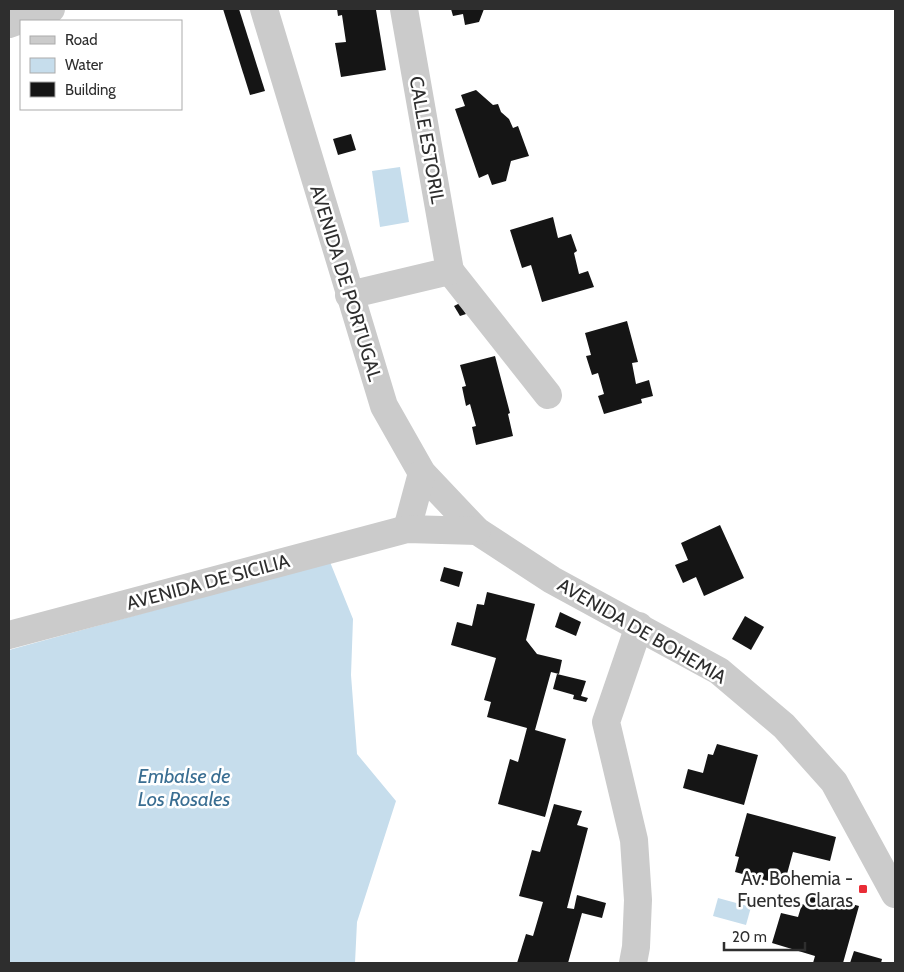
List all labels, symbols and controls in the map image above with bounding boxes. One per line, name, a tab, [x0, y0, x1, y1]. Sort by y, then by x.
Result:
legend	[20, 20, 182, 110]
text: Road	[65, 31, 98, 49]
text: Water	[65, 56, 103, 74]
street label: CALLE ESTORIL	[404, 74, 450, 206]
text: Building	[65, 81, 116, 99]
street label: AVENIDA DE PORTUGAL	[305, 182, 387, 384]
street label: AVENIDA DE SICILIA	[124, 549, 292, 615]
street label: AVENIDA DE BOHEMIA	[554, 573, 731, 689]
water label: Embalse de Los Rosales	[138, 764, 230, 811]
place label: Av. Bohemia - Fuentes Claras	[737, 867, 853, 912]
marker: Av. Bohemia - Fuentes Claras	[857, 883, 869, 895]
scale bar	[724, 920, 805, 952]
text: 20 m	[732, 928, 767, 946]

